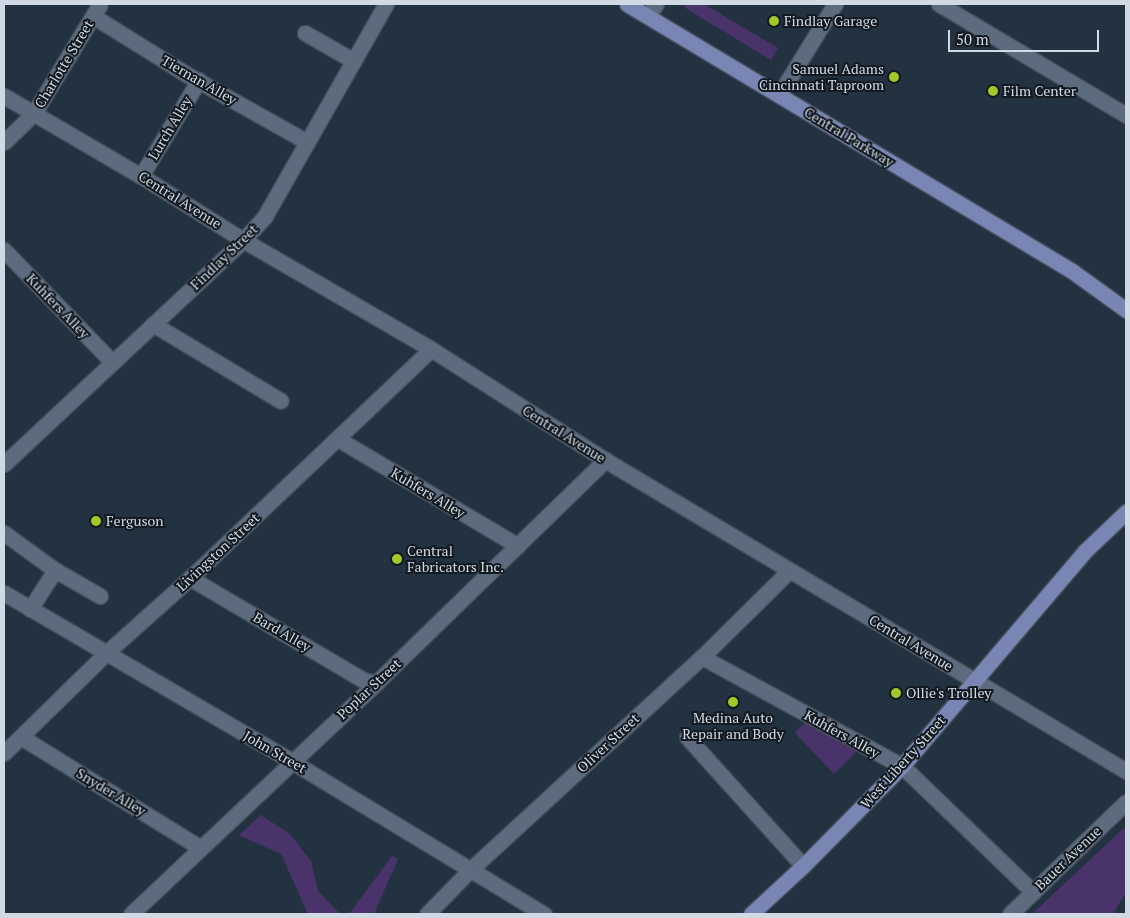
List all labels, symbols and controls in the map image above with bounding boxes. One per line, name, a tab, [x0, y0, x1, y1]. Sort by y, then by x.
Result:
place label: Findlay Garage	[784, 13, 877, 29]
marker: Findlay Garage	[768, 15, 780, 27]
street label: Charlotte Street	[31, 17, 97, 111]
scale bar	[950, 20, 1101, 52]
text: 50 m	[956, 29, 989, 49]
street label: Tiernan Alley	[158, 52, 240, 108]
place label: Samuel Adams Cincinnati Taproom	[759, 61, 884, 94]
marker: Samuel Adams Cincinnati Taproom	[888, 71, 900, 83]
place label: Film Center	[1003, 83, 1076, 99]
marker: Film Center	[987, 85, 999, 97]
street label: Lurch Alley	[144, 93, 196, 163]
street label: Central Parkway	[801, 104, 897, 170]
street label: Central Avenue	[135, 168, 225, 232]
street label: Findlay Street	[187, 221, 261, 293]
street label: Kuhfers Alley	[23, 270, 93, 342]
street label: Central Avenue	[519, 402, 609, 466]
street label: Kuhfers Alley	[388, 464, 468, 522]
street label: Livingston Street	[173, 509, 263, 595]
place label: Ferguson	[106, 513, 164, 529]
marker: Ferguson	[90, 515, 102, 527]
place label: Central Fabricators Inc.	[407, 543, 504, 576]
marker: Central Fabricators Inc.	[391, 553, 403, 565]
street label: Bard Alley	[250, 609, 314, 655]
street label: Central Avenue	[866, 611, 956, 675]
street label: Poplar Street	[334, 655, 404, 723]
place label: Ollie's Trolley	[906, 685, 991, 701]
marker: Ollie's Trolley	[890, 687, 902, 699]
marker: Medina Auto Repair and Body	[727, 696, 739, 708]
street label: Kuhfers Alley	[801, 706, 883, 762]
street label: Oliver Street	[573, 710, 643, 776]
place label: Medina Auto Repair and Body	[682, 710, 784, 742]
street label: West Liberty Street	[857, 712, 949, 812]
street label: John Street	[241, 727, 309, 777]
street label: Snyder Alley	[73, 765, 149, 819]
street label: Bauer Avenue	[1031, 822, 1105, 894]

